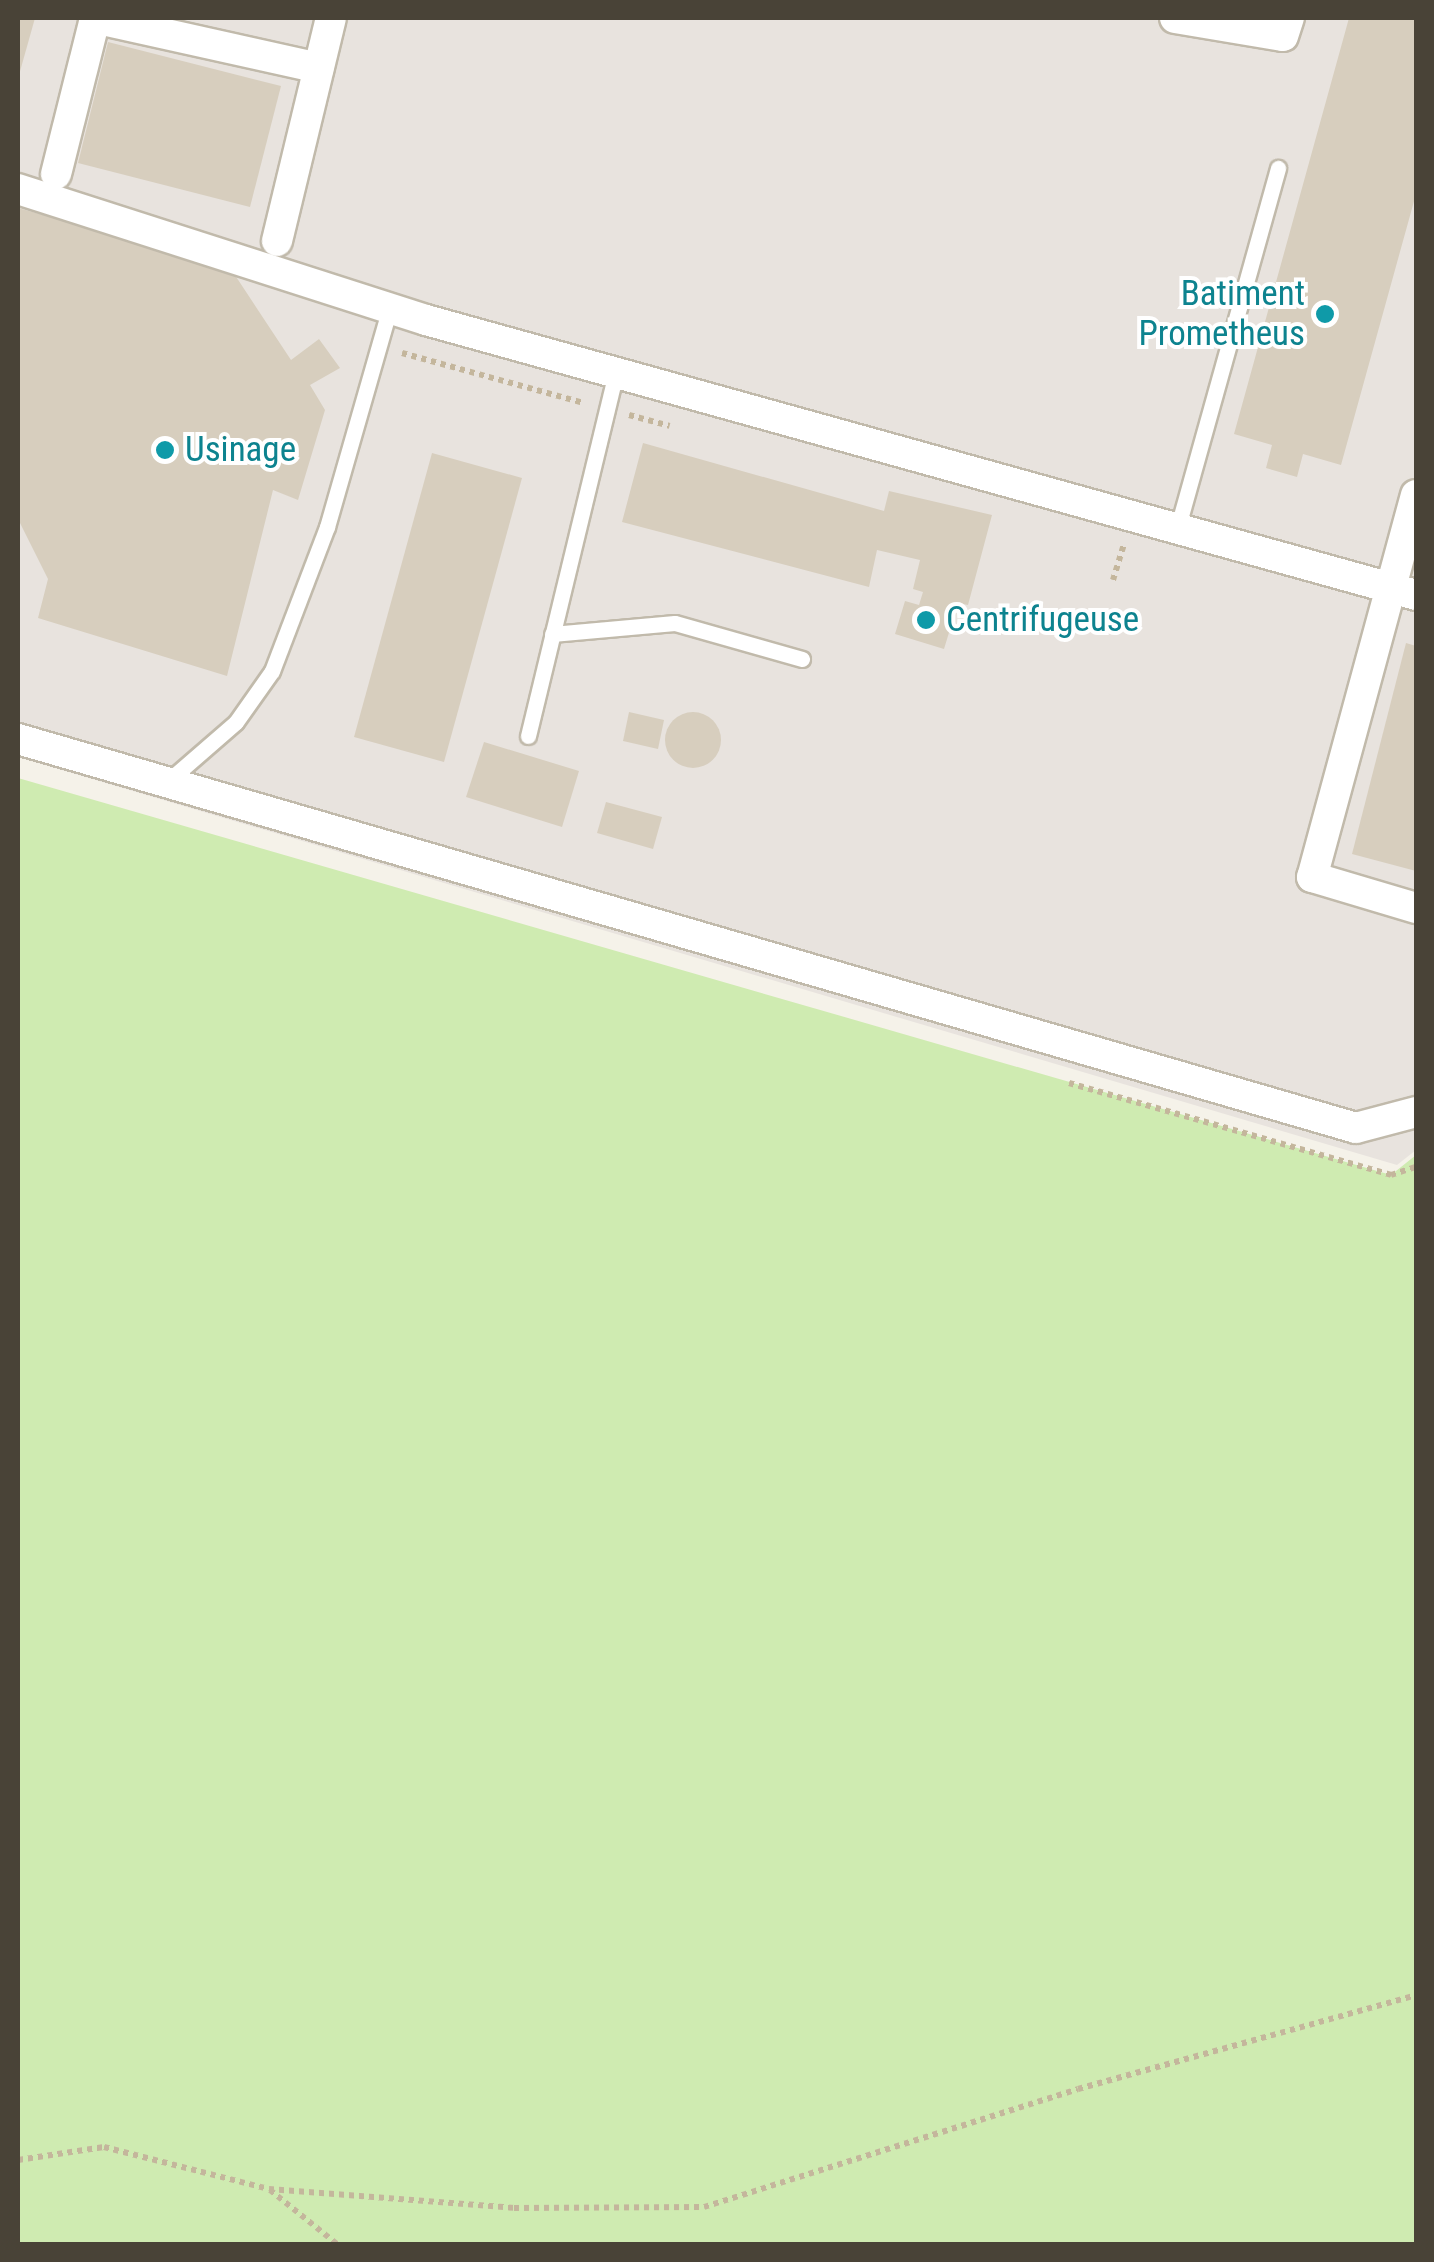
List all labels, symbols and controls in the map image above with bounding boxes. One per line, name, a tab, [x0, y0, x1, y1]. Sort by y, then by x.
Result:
place label: Batiment Prometheus	[1138, 273, 1305, 355]
marker: Batiment Prometheus	[1314, 303, 1336, 325]
place label: Usinage	[185, 429, 296, 471]
marker: Usinage	[154, 439, 176, 461]
place label: Centrifugeuse	[946, 599, 1139, 641]
marker: Centrifugeuse	[915, 609, 937, 631]

